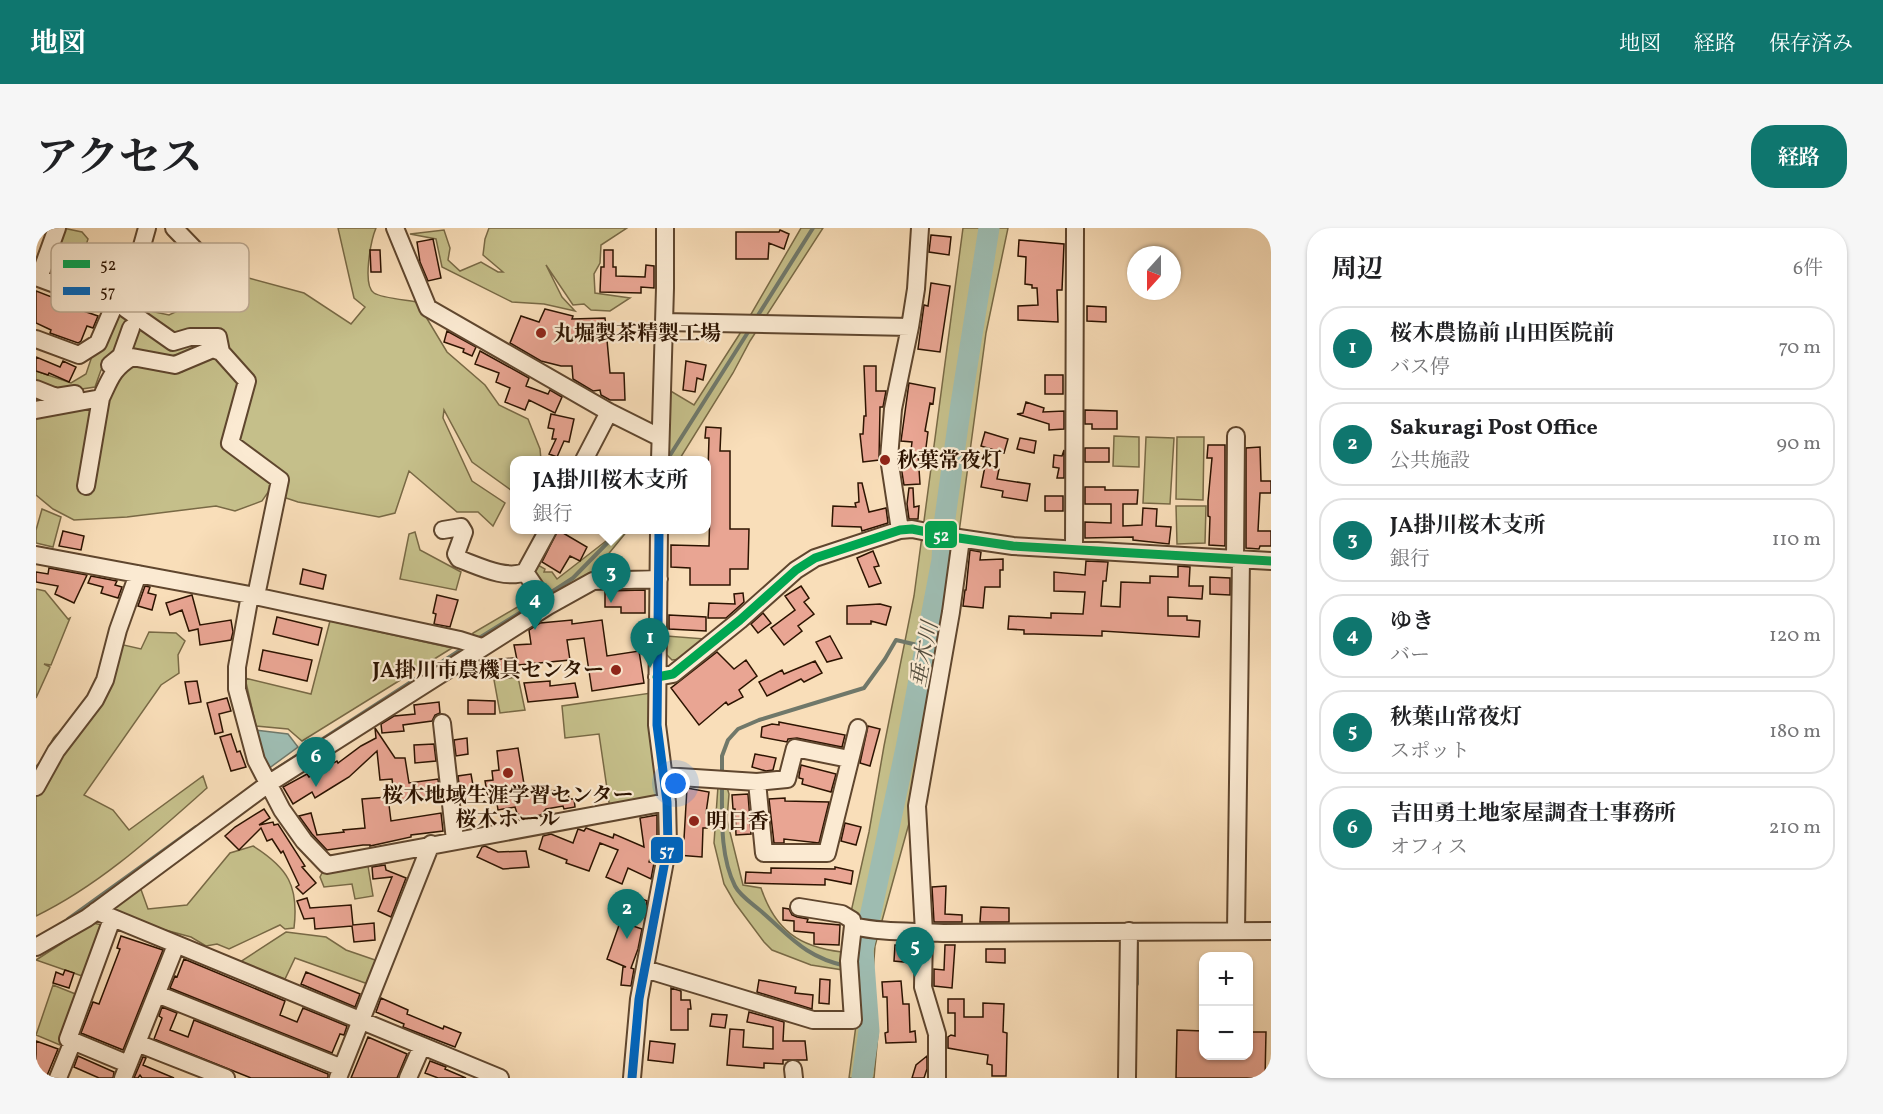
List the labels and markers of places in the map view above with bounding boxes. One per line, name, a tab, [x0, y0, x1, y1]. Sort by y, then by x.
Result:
place label: 丸堀製茶精製工場	[553, 320, 721, 349]
marker: 丸堀製茶精製工場	[534, 326, 548, 340]
place label: 秋葉常夜灯	[897, 447, 1002, 476]
marker: 秋葉常夜灯	[878, 453, 892, 467]
pin: 3	[592, 554, 630, 603]
pin: 4	[516, 580, 554, 630]
pin: 1	[630, 618, 670, 668]
place label: JA掛川市農機具センター	[372, 657, 604, 686]
marker: JA掛川市農機具センター	[609, 663, 623, 677]
pin: 6	[296, 738, 336, 787]
marker: 桜木地域生涯学習センター 桜木ホール	[501, 766, 515, 780]
place label: 桜木地域生涯学習センター 桜木ホール	[382, 782, 634, 835]
place label: 明日香	[706, 808, 769, 837]
marker: 明日香	[687, 814, 701, 828]
pin: 2	[608, 890, 646, 939]
pin: 5	[896, 928, 934, 977]

